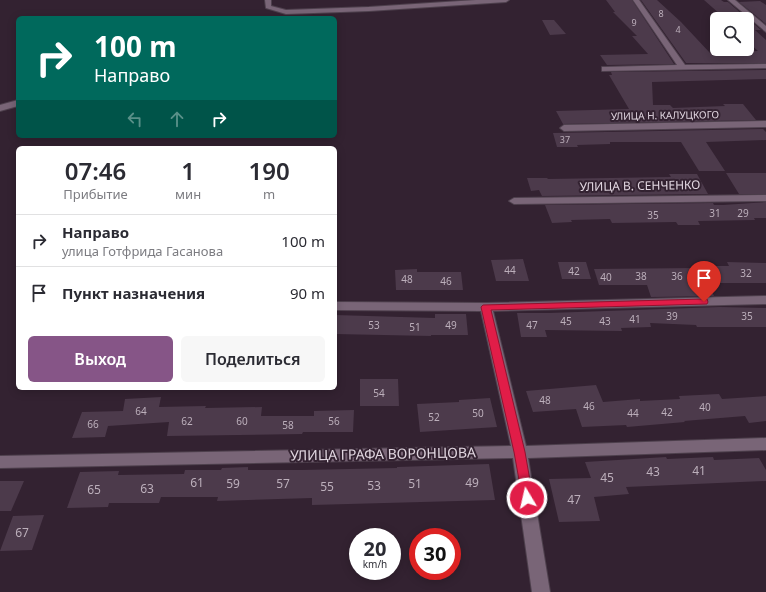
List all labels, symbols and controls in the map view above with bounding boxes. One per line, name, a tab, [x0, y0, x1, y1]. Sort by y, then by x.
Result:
house number: 8	[658, 7, 664, 20]
map controls	[710, 12, 754, 56]
button: search	[710, 12, 754, 56]
house number: 9	[631, 16, 637, 29]
house number: 4	[675, 23, 681, 36]
text: 100 m	[94, 27, 177, 65]
icon: right	[28, 32, 80, 84]
text: Направо	[94, 63, 170, 87]
street label: УЛИЦА Н. КАЛУЦКОГО	[611, 107, 720, 123]
icon: left	[124, 108, 146, 130]
icon: ahead	[166, 108, 188, 130]
icon: right	[208, 108, 230, 130]
house number: 37	[560, 133, 570, 146]
text: 07:46	[65, 154, 126, 187]
text: 1	[181, 154, 195, 187]
text: 190	[248, 154, 290, 187]
street label: УЛИЦА В. СЕНЧЕНКО	[579, 176, 701, 195]
text: Прибытие	[63, 185, 128, 203]
text: мин	[175, 185, 201, 203]
text: m	[263, 185, 275, 203]
house number: 31	[709, 206, 721, 220]
house number: 29	[737, 206, 749, 220]
house number: 35	[647, 208, 659, 222]
text: Направо	[62, 222, 129, 242]
icon: right	[28, 230, 50, 252]
text: 100 m	[281, 231, 325, 251]
text: улица Готфрида Гасанова	[62, 242, 223, 260]
pin	[687, 261, 721, 302]
house number: 44	[504, 263, 516, 277]
house number: 42	[568, 264, 580, 278]
house number: 32	[740, 266, 752, 280]
icon: arrive	[693, 267, 715, 289]
house number: 38	[635, 269, 647, 283]
house number: 36	[671, 269, 683, 283]
house number: 40	[600, 270, 612, 284]
house number: 48	[401, 272, 413, 286]
house number: 46	[440, 274, 452, 288]
icon: arrive	[28, 282, 50, 304]
text: Пункт назначения	[62, 283, 205, 303]
text: 90 m	[290, 283, 325, 303]
house number: 39	[666, 309, 678, 323]
house number: 35	[741, 309, 753, 323]
house number: 41	[629, 312, 641, 326]
house number: 45	[560, 314, 572, 328]
house number: 43	[599, 314, 611, 328]
house number: 53	[368, 318, 380, 332]
house number: 49	[445, 318, 457, 332]
house number: 47	[526, 318, 538, 332]
house number: 51	[409, 320, 421, 334]
button: Выход	[28, 336, 173, 382]
button: Поделиться	[181, 336, 325, 382]
house number: 54	[373, 386, 385, 400]
house number: 48	[539, 393, 551, 407]
house number: 46	[583, 399, 595, 413]
house number: 40	[699, 400, 711, 414]
house number: 64	[135, 404, 147, 418]
house number: 42	[661, 405, 673, 419]
house number: 50	[472, 406, 484, 420]
house number: 44	[627, 406, 639, 420]
house number: 52	[428, 410, 440, 424]
house number: 62	[181, 414, 193, 428]
house number: 60	[236, 414, 248, 428]
house number: 56	[328, 414, 340, 428]
house number: 66	[87, 417, 99, 431]
house number: 58	[282, 418, 294, 432]
street label: УЛИЦА ГРАФА ВОРОНЦОВА	[290, 442, 476, 465]
house number: 41	[692, 462, 706, 479]
house number: 43	[646, 463, 660, 480]
house number: 45	[600, 469, 614, 486]
house number: 61	[190, 474, 204, 491]
house number: 49	[465, 474, 479, 491]
house number: 59	[226, 475, 240, 492]
house number: 57	[276, 475, 290, 492]
house number: 51	[408, 475, 422, 492]
house number: 53	[367, 477, 381, 494]
position arrow	[506, 477, 548, 519]
house number: 55	[320, 478, 334, 495]
house number: 63	[140, 480, 154, 497]
house number: 65	[87, 481, 101, 498]
house number: 47	[567, 491, 581, 508]
house number: 67	[15, 524, 29, 541]
speed limit sign: 30	[409, 528, 461, 580]
text: 20	[364, 535, 386, 562]
text: km/h	[363, 557, 387, 571]

